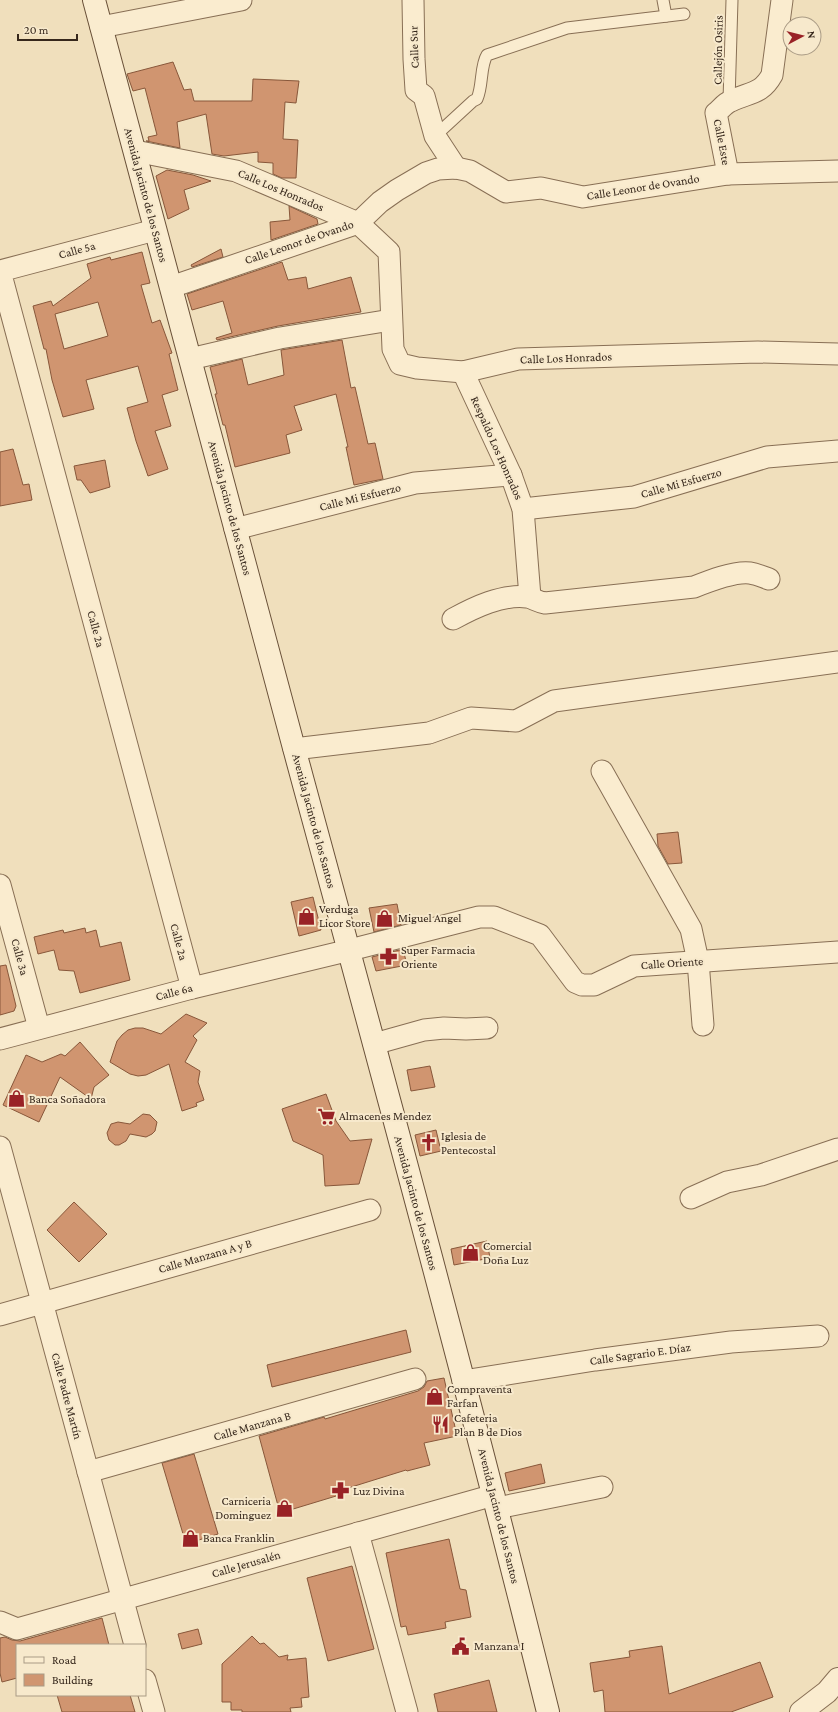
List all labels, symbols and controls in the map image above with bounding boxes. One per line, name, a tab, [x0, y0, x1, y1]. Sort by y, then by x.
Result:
street label: Callejón Osiris	[710, 15, 726, 85]
scale bar	[18, 16, 77, 42]
north arrow	[782, 16, 822, 56]
text: 20 m	[24, 23, 49, 37]
street label: Calle Sur	[406, 25, 422, 69]
text: N	[806, 30, 818, 40]
street label: Calle Este	[711, 118, 733, 166]
street label: Avenida Jacinto de los Santos	[121, 126, 171, 264]
street label: Calle Los Honrados	[236, 166, 326, 215]
street label: Calle Leonor de Ovando	[586, 171, 700, 203]
street label: Calle Leonor de Ovando	[243, 217, 355, 267]
street label: Calle 5a	[57, 238, 97, 262]
street label: Calle Los Honrados	[520, 349, 613, 367]
street label: Respaldo Los Honrados	[468, 394, 526, 502]
street label: Avenida Jacinto de los Santos	[205, 439, 255, 577]
street label: Calle Mi Esfuerzo	[639, 465, 723, 501]
street label: Calle Mi Esfuerzo	[318, 480, 402, 514]
street label: Calle 2a	[84, 609, 108, 649]
street label: Avenida Jacinto de los Santos	[289, 752, 339, 890]
place label: Verduga Licor Store	[319, 902, 370, 930]
shop icon: Verduga Licor Store	[296, 906, 316, 926]
shop icon: Miguel Angel	[375, 908, 395, 928]
place label: Miguel Angel	[398, 911, 461, 925]
street label: Calle 2a	[167, 922, 191, 962]
street label: Calle 3a	[8, 937, 32, 977]
place label: Super Farmacia Oriente	[401, 943, 476, 971]
pharmacy icon: Super Farmacia Oriente	[378, 947, 398, 967]
street label: Calle Oriente	[640, 954, 704, 972]
street label: Calle 6a	[154, 980, 195, 1004]
shop icon: Banca Soñadora	[6, 1089, 26, 1109]
place label: Banca Soñadora	[29, 1092, 106, 1106]
supermarket icon: Almacenes Mendez	[316, 1106, 336, 1126]
place label: Almacenes Mendez	[339, 1109, 431, 1123]
place label: Iglesia de Pentecostal	[441, 1129, 496, 1157]
church icon: Iglesia de Pentecostal	[418, 1133, 438, 1153]
street label: Avenida Jacinto de los Santos	[391, 1134, 441, 1272]
street label: Calle Manzana A y B	[157, 1236, 254, 1276]
place label: Comercial Doña Luz	[483, 1239, 532, 1267]
shop icon: Comercial Doña Luz	[460, 1243, 480, 1263]
street label: Calle Sagrario E. Díaz	[589, 1340, 691, 1368]
street label: Calle Padre Martín	[49, 1351, 85, 1441]
place label: Compraventa Farfan	[447, 1382, 512, 1410]
shop icon: Compraventa Farfan	[424, 1386, 444, 1406]
street label: Calle Manzana B	[212, 1408, 293, 1444]
place label: Cafeteria Plan B de Dios	[454, 1411, 522, 1439]
restaurant icon: Cafeteria Plan B de Dios	[431, 1415, 451, 1435]
street label: Avenida Jacinto de los Santos	[475, 1447, 523, 1585]
pharmacy icon: Luz Divina	[330, 1481, 350, 1501]
place label: Luz Divina	[353, 1484, 405, 1498]
place label: Carniceria Dominguez	[215, 1494, 271, 1522]
shop icon: Carniceria Dominguez	[274, 1498, 294, 1518]
shop icon: Banca Franklin	[180, 1528, 200, 1548]
place label: Banca Franklin	[203, 1531, 275, 1545]
street label: Calle Jerusalén	[210, 1547, 283, 1581]
public building icon: Manzana I	[451, 1636, 471, 1656]
place label: Manzana I	[474, 1639, 525, 1653]
legend	[16, 1644, 146, 1696]
text: Road	[52, 1653, 77, 1667]
text: Building	[52, 1673, 93, 1687]

